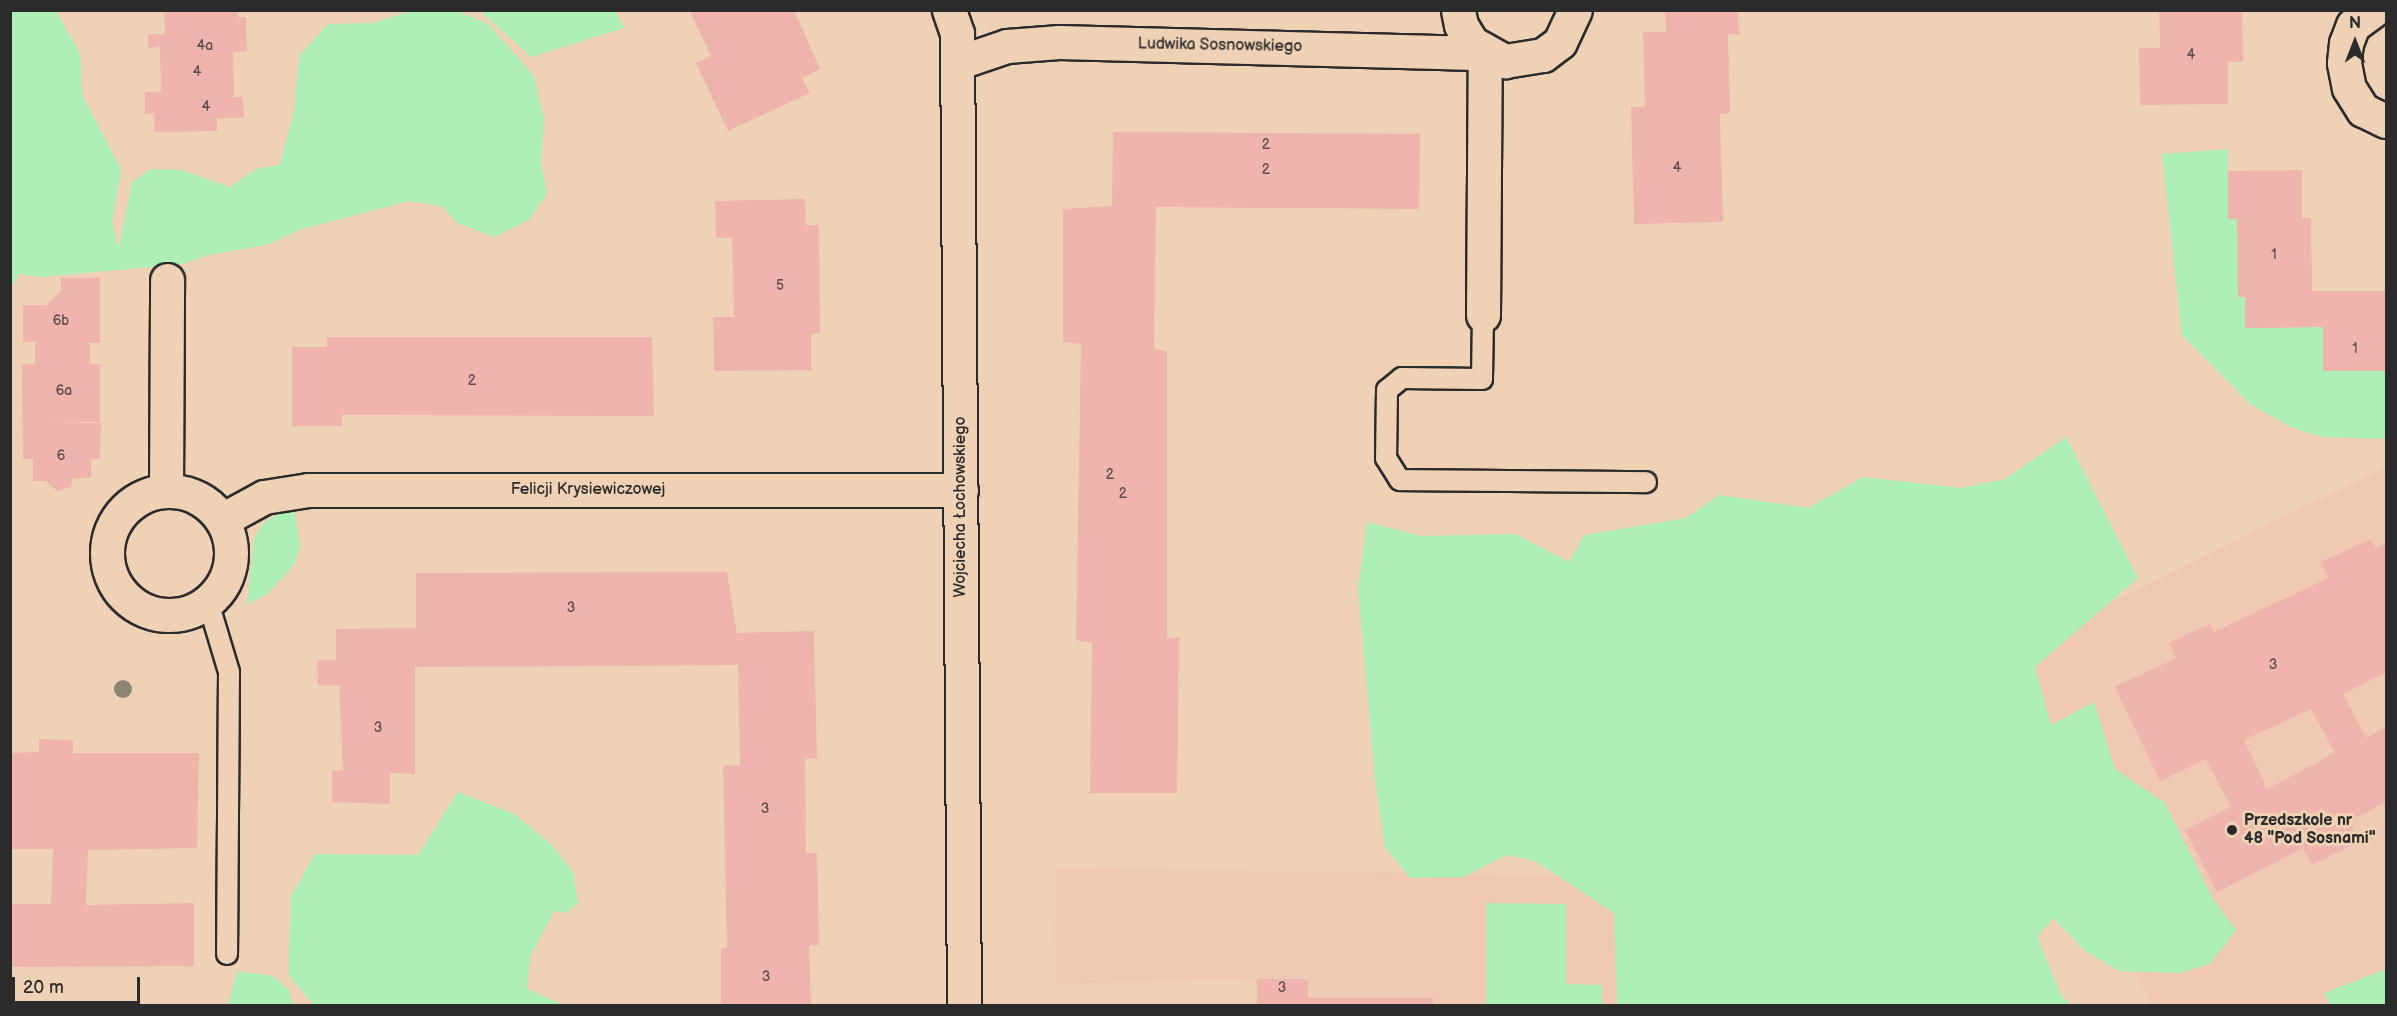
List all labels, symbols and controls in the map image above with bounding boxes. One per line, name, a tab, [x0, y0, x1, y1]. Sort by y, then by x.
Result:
north arrow	[2325, 12, 2385, 72]
text: N	[2349, 14, 2361, 33]
street label: Ludwika Sosnowskiego	[1137, 35, 1303, 57]
house number: 4a	[197, 38, 213, 54]
house number: 4	[2187, 47, 2195, 63]
house number: 4	[193, 64, 201, 80]
house number: 4	[202, 99, 210, 115]
house number: 2	[1262, 137, 1270, 153]
house number: 4	[1673, 160, 1681, 176]
house number: 2	[1262, 162, 1270, 178]
house number: 1	[2271, 247, 2277, 263]
house number: 5	[776, 278, 784, 294]
house number: 6b	[53, 313, 69, 329]
house number: 1	[2352, 341, 2358, 357]
house number: 2	[468, 373, 476, 389]
house number: 6a	[56, 383, 72, 399]
street label: Wojciecha Łochowskiego	[951, 416, 971, 598]
house number: 6	[57, 448, 65, 464]
house number: 2	[1106, 467, 1114, 483]
street label: Felicji Krysiewiczowej	[511, 480, 665, 500]
house number: 2	[1119, 486, 1127, 502]
house number: 3	[567, 600, 575, 616]
house number: 3	[2269, 657, 2277, 673]
house number: 3	[374, 720, 382, 736]
house number: 3	[761, 801, 769, 817]
place label: Przedszkole nr 48 "Pod Sosnami"	[2244, 811, 2376, 849]
marker: Przedszkole nr 48 "Pod Sosnami"	[2225, 823, 2239, 837]
scale bar	[15, 965, 142, 1003]
house number: 3	[762, 969, 770, 985]
text: 20 m	[23, 977, 64, 998]
house number: 3	[1278, 980, 1286, 996]

